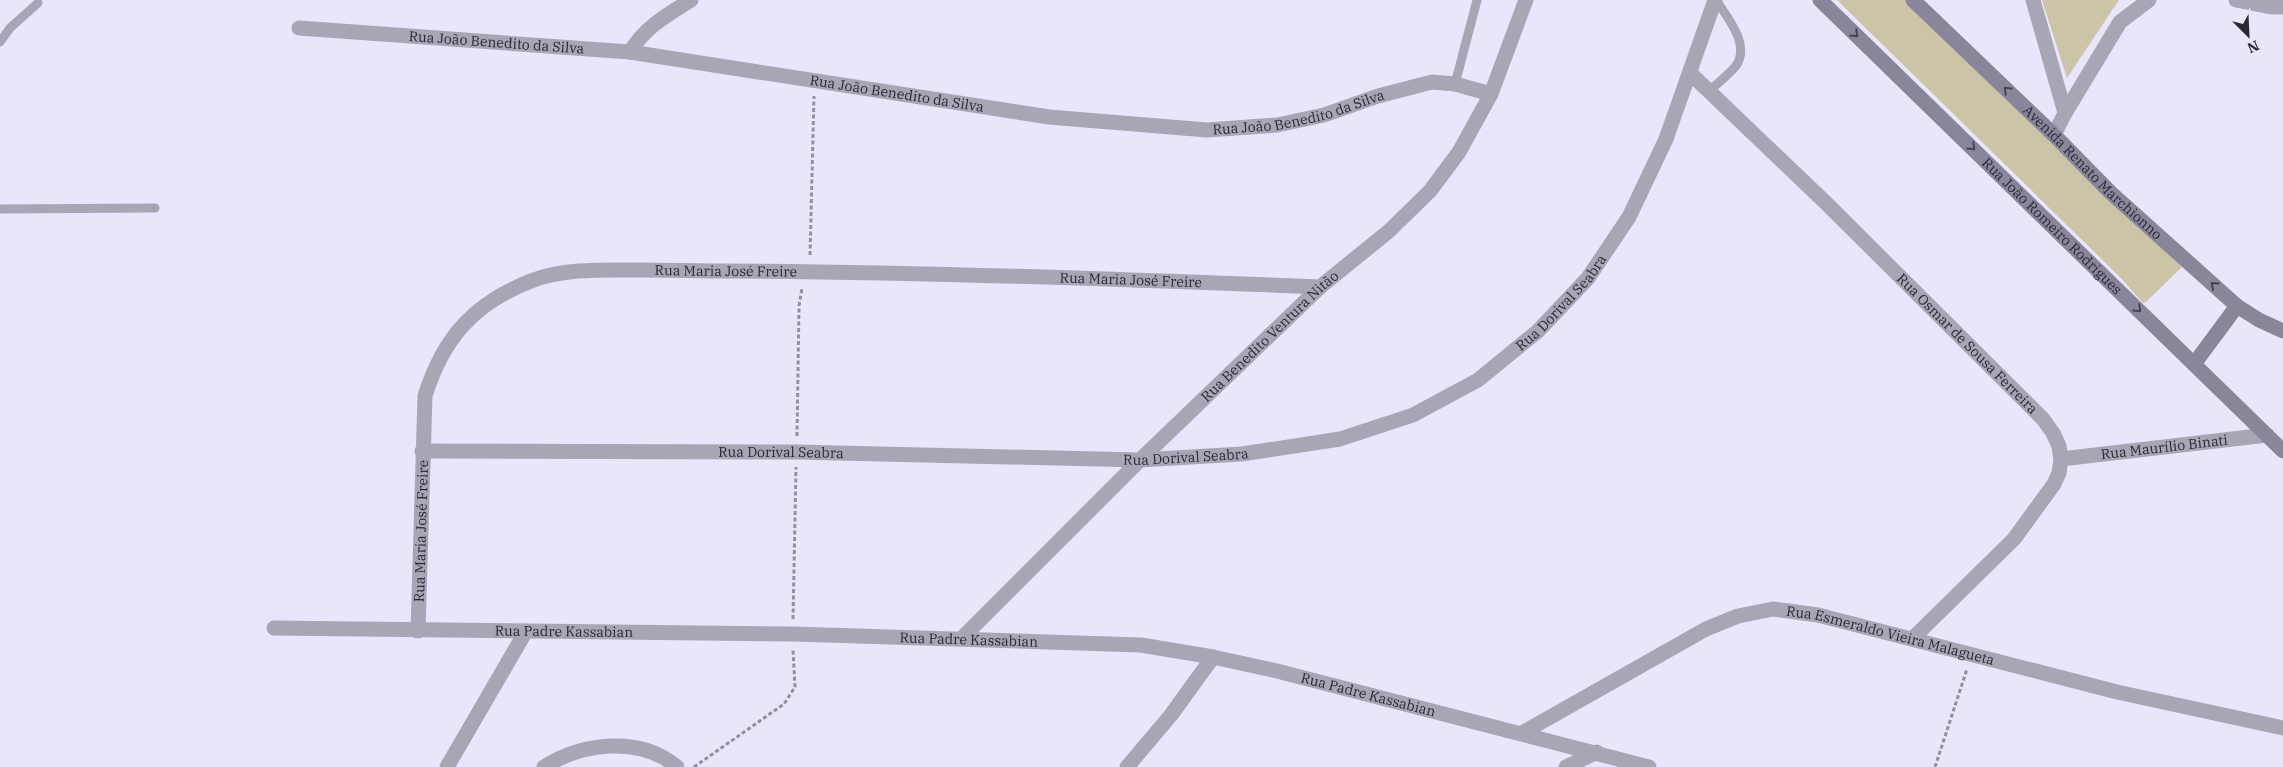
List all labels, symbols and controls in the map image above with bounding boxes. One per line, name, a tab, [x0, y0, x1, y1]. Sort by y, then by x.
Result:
north arrow	[2223, 10, 2273, 60]
street label: Rua João Benedito da Silva	[408, 27, 585, 58]
one-way arrow	[1849, 28, 1858, 37]
text: N	[2245, 36, 2262, 57]
street label: Rua João Benedito da Silva	[809, 71, 986, 116]
street label: Rua João Benedito da Silva	[1212, 86, 1386, 139]
one-way arrow	[2003, 87, 2012, 96]
street label: Avenida Renato Marchionno	[2019, 101, 2166, 244]
one-way arrow	[1966, 141, 1975, 150]
street label: Rua João Romeiro Rodrigues	[1978, 154, 2126, 299]
street label: Rua Dorival Seabra	[1512, 251, 1610, 355]
street label: Rua Maria José Freire	[655, 261, 797, 281]
street label: Rua Benedito Ventura Nitão	[1197, 267, 1342, 406]
street label: Rua Maria José Freire	[1059, 268, 1202, 291]
street label: Rua Osmar de Sousa Ferreira	[1893, 269, 2042, 418]
one-way arrow	[2210, 282, 2219, 291]
one-way arrow	[2133, 304, 2142, 313]
street label: Rua Maurílio Binati	[2100, 431, 2229, 463]
street label: Rua Dorival Seabra	[718, 443, 844, 462]
street label: Rua Dorival Seabra	[1123, 444, 1250, 469]
street label: Rua Maria José Freire	[410, 460, 432, 602]
street label: Rua Esmeraldo Vieira Malagueta	[1785, 602, 1997, 669]
street label: Rua Padre Kassabian	[495, 622, 633, 641]
street label: Rua Padre Kassabian	[899, 628, 1038, 651]
street label: Rua Padre Kassabian	[1299, 669, 1438, 721]

